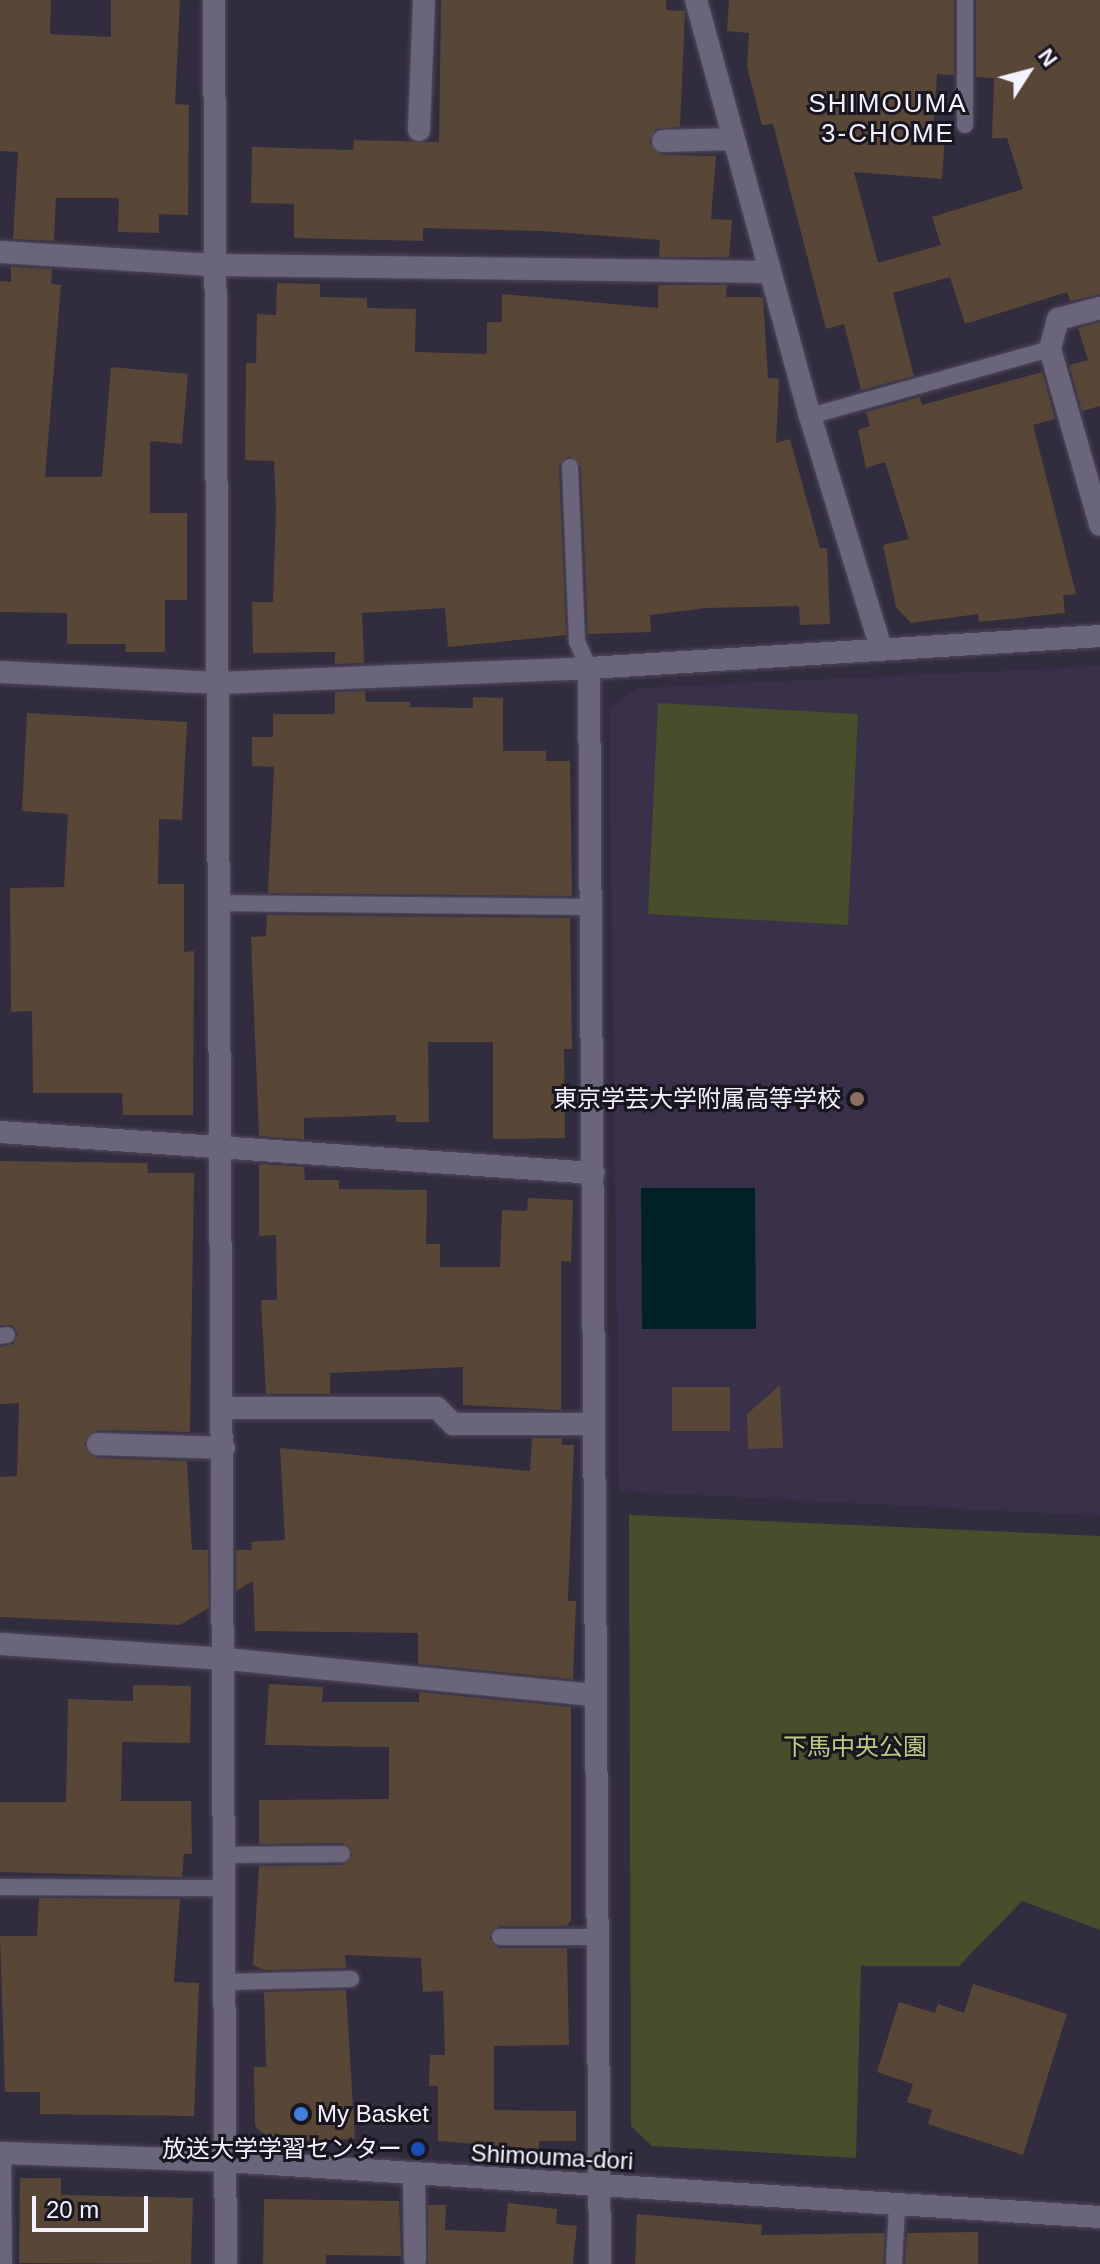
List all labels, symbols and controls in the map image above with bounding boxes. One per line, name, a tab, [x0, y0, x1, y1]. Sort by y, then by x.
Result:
north arrow	[988, 32, 1068, 112]
text: N	[1033, 44, 1063, 71]
district label: SHIMOUMA 3-CHOME	[808, 88, 968, 150]
place label: 東京学芸大学附属高等学校	[553, 1085, 841, 1113]
marker: 東京学芸大学附属高等学校	[848, 1090, 866, 1108]
park label: 下馬中央公園	[783, 1733, 927, 1761]
place label: My Basket	[317, 2100, 429, 2128]
marker: My Basket	[292, 2105, 310, 2123]
place label: 放送大学学習センター	[162, 2135, 402, 2163]
street label: Shimouma-dori	[470, 2138, 634, 2176]
marker: 放送大学学習センター	[409, 2140, 427, 2158]
scale bar	[36, 2180, 152, 2230]
text: 20 m	[46, 2196, 99, 2223]

